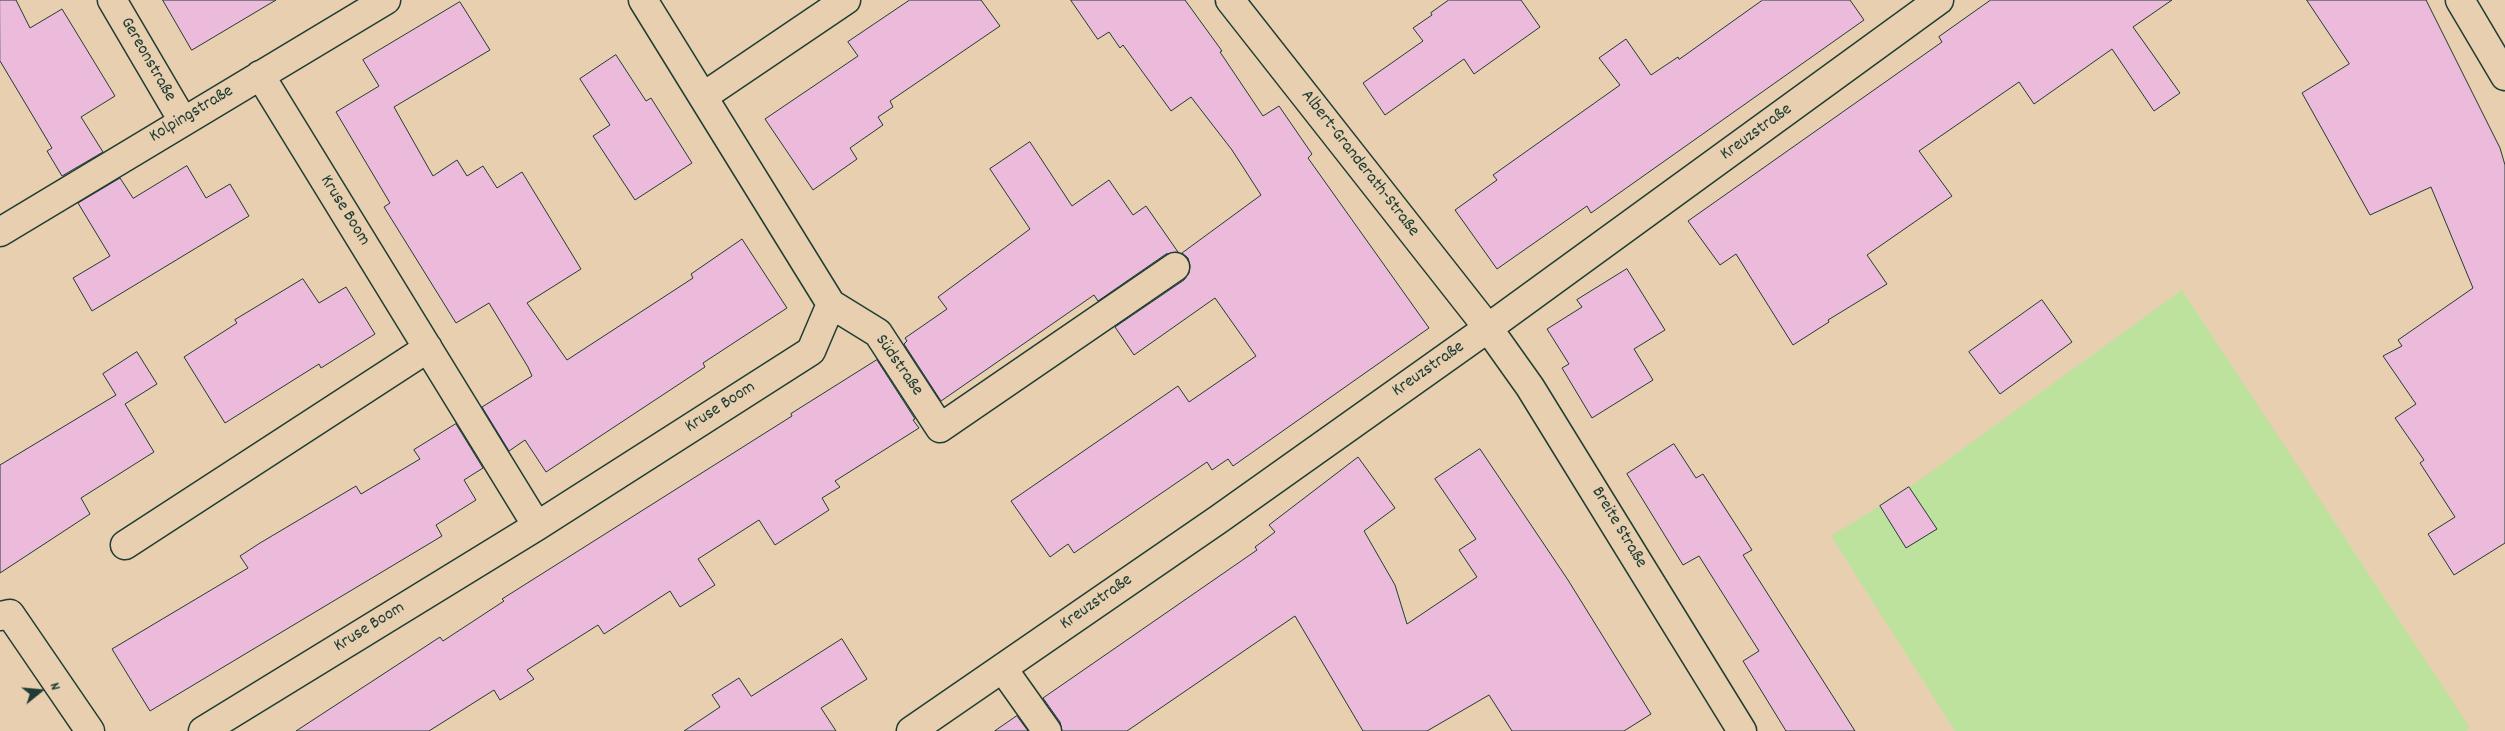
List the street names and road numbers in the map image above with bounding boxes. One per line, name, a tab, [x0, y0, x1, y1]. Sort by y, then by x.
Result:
street label: Gereonstraße	[114, 14, 180, 106]
street label: Kolpingstraße	[146, 81, 238, 149]
street label: Albert-Granderath-Straße	[1295, 86, 1423, 242]
street label: Kreuzstraße	[1717, 100, 1797, 166]
street label: Kruse Boom	[314, 172, 374, 250]
street label: Südstraße	[869, 331, 927, 401]
street label: Kreuzstraße	[1389, 337, 1469, 403]
street label: Kruse Boom	[682, 377, 760, 439]
street label: Breite Straße	[1585, 483, 1651, 573]
street label: Kreuzstraße	[1057, 570, 1137, 636]
street label: Kruse Boom	[331, 598, 409, 658]

